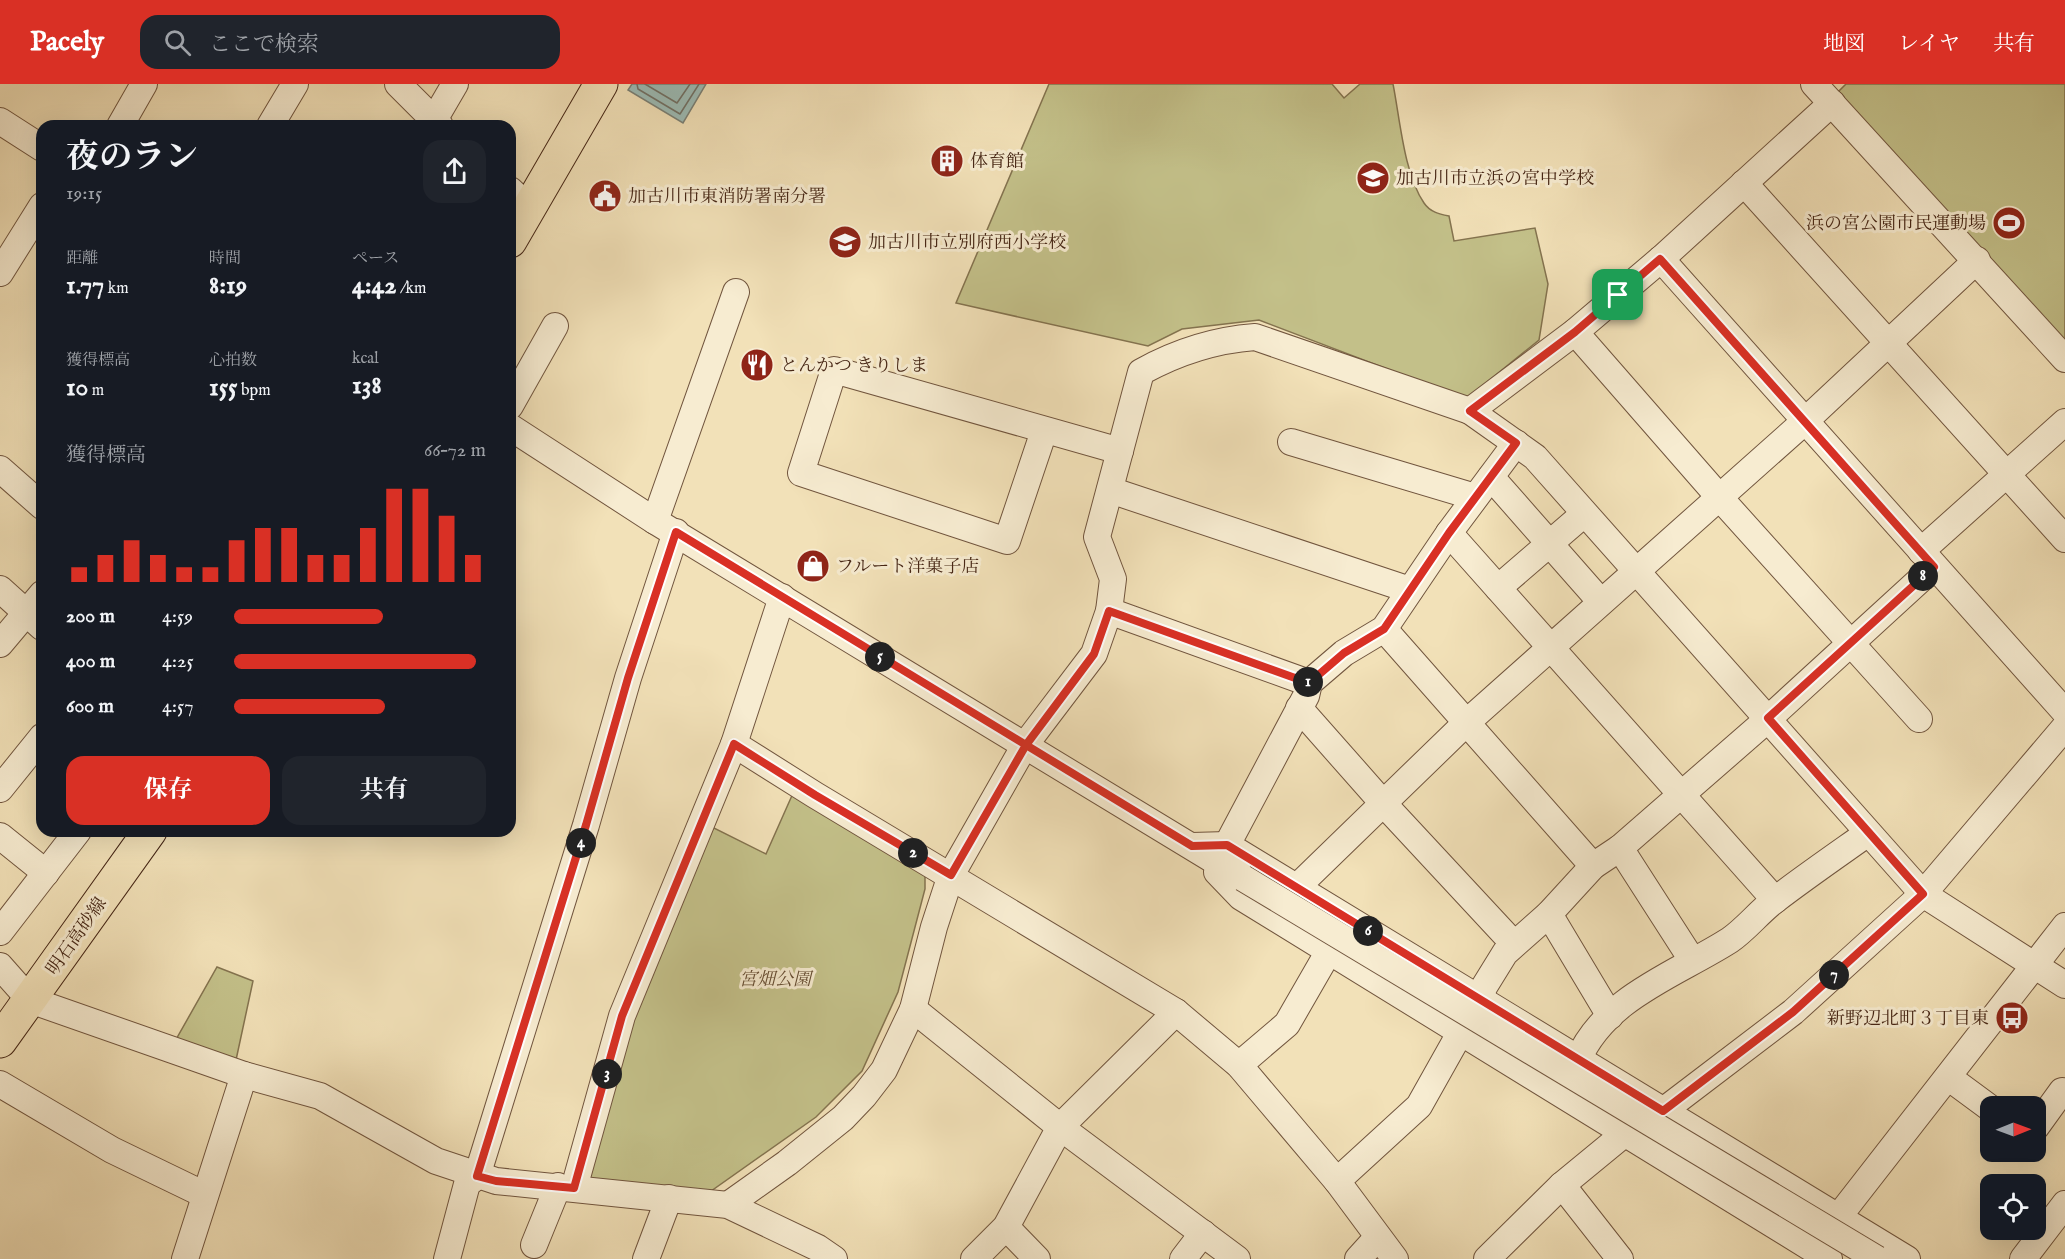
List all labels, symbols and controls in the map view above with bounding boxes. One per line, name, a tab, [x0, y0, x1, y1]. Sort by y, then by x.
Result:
search box	[140, 15, 560, 69]
text: Pacely	[30, 25, 104, 60]
icon: search	[161, 26, 194, 59]
text: ここで検索	[209, 31, 319, 59]
text: 地図	[1823, 31, 1865, 58]
text: レイヤ	[1898, 31, 1960, 58]
text: 共有	[1993, 31, 2035, 58]
text: 夜のラン	[66, 137, 198, 179]
button: share	[423, 140, 486, 203]
building icon: 体育館	[929, 143, 965, 179]
place label: 体育館	[970, 151, 1024, 174]
school or university icon: 加古川市立浜の宮中学校	[1355, 160, 1391, 196]
place label: 加古川市立浜の宮中学校	[1396, 168, 1594, 191]
public building icon: 加古川市東消防署南分署	[587, 178, 623, 214]
text: 19:15	[66, 181, 102, 206]
place label: 加古川市東消防署南分署	[628, 186, 826, 209]
sports icon: 浜の宮公園市民運動場	[1991, 205, 2027, 241]
place label: 浜の宮公園市民運動場	[1806, 213, 1986, 236]
school or university icon: 加古川市立別府西小学校	[827, 224, 863, 260]
place label: 加古川市立別府西小学校	[868, 232, 1066, 255]
text: 距離	[66, 249, 98, 269]
text: 時間	[209, 249, 241, 269]
text: ペース	[352, 249, 399, 269]
text: 1.77	[66, 269, 104, 302]
text: 8:19	[209, 269, 247, 302]
text: 4:42	[352, 269, 397, 302]
pin	[1592, 269, 1643, 320]
icon: arrive	[1601, 278, 1634, 311]
text: km	[104, 279, 129, 299]
text: /km	[397, 279, 426, 299]
restaurant icon: とんかつ きりしま	[739, 347, 775, 383]
text: kcal	[352, 349, 379, 369]
text: 獲得標高	[66, 351, 130, 371]
text: 心拍数	[209, 351, 257, 371]
place label: とんかつ きりしま	[780, 355, 928, 378]
text: 138	[352, 369, 382, 402]
text: 10	[66, 371, 88, 404]
text: 155	[209, 371, 238, 404]
text: m	[88, 381, 104, 401]
text: bpm	[238, 381, 271, 401]
text: 66–72 m	[424, 438, 486, 463]
text: 獲得標高	[66, 443, 146, 468]
shop icon: フルート洋菓子店	[795, 548, 831, 584]
place label: フルート洋菓子店	[836, 556, 979, 579]
pin: 8	[1908, 561, 1938, 591]
text: 8	[1920, 566, 1926, 586]
text: 200 m	[66, 604, 115, 629]
text: 4:59	[162, 604, 193, 629]
pin: 5	[865, 642, 895, 672]
text: 5	[877, 647, 883, 667]
text: 400 m	[66, 649, 115, 674]
text: 4:25	[162, 649, 194, 674]
pin: 1	[1293, 667, 1323, 697]
text: 1	[1305, 672, 1311, 692]
text: 600 m	[66, 694, 114, 719]
text: 4:57	[162, 694, 194, 719]
button: 保存	[66, 756, 270, 825]
button: 共有	[282, 756, 486, 825]
pin: 4	[566, 828, 596, 858]
text: 4	[577, 833, 585, 853]
pin: 2	[898, 838, 928, 868]
text: 2	[909, 843, 917, 863]
street label: 明石高砂線	[42, 893, 112, 980]
pin: 6	[1353, 916, 1383, 946]
text: 6	[1365, 921, 1371, 941]
pin: 7	[1819, 960, 1849, 990]
text: 7	[1830, 965, 1838, 985]
park label: 宮畑公園	[739, 969, 814, 992]
bus stop icon: 新野辺北町３丁目東	[1994, 1000, 2030, 1036]
place label: 新野辺北町３丁目東	[1827, 1008, 1989, 1031]
pin: 3	[592, 1059, 622, 1089]
text: 3	[604, 1064, 610, 1084]
north arrow	[1980, 1096, 2046, 1162]
map controls	[1980, 1096, 2046, 1240]
button: locate	[1980, 1174, 2046, 1240]

